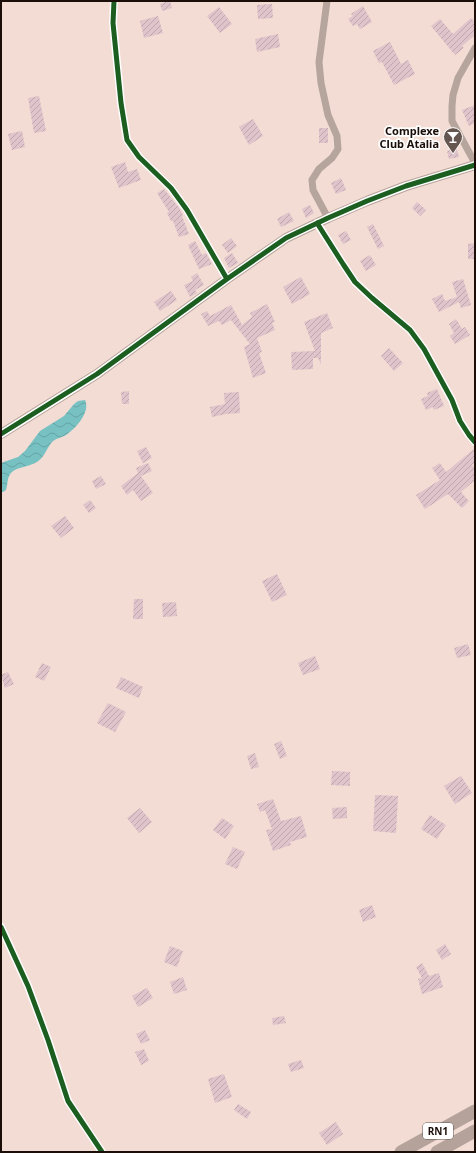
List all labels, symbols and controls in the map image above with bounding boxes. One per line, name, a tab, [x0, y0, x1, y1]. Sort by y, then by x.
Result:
place label: Complexe Club Atalia	[380, 123, 439, 151]
bar icon: Complexe Club Atalia	[442, 126, 464, 154]
road number: RN1	[423, 1123, 453, 1139]

